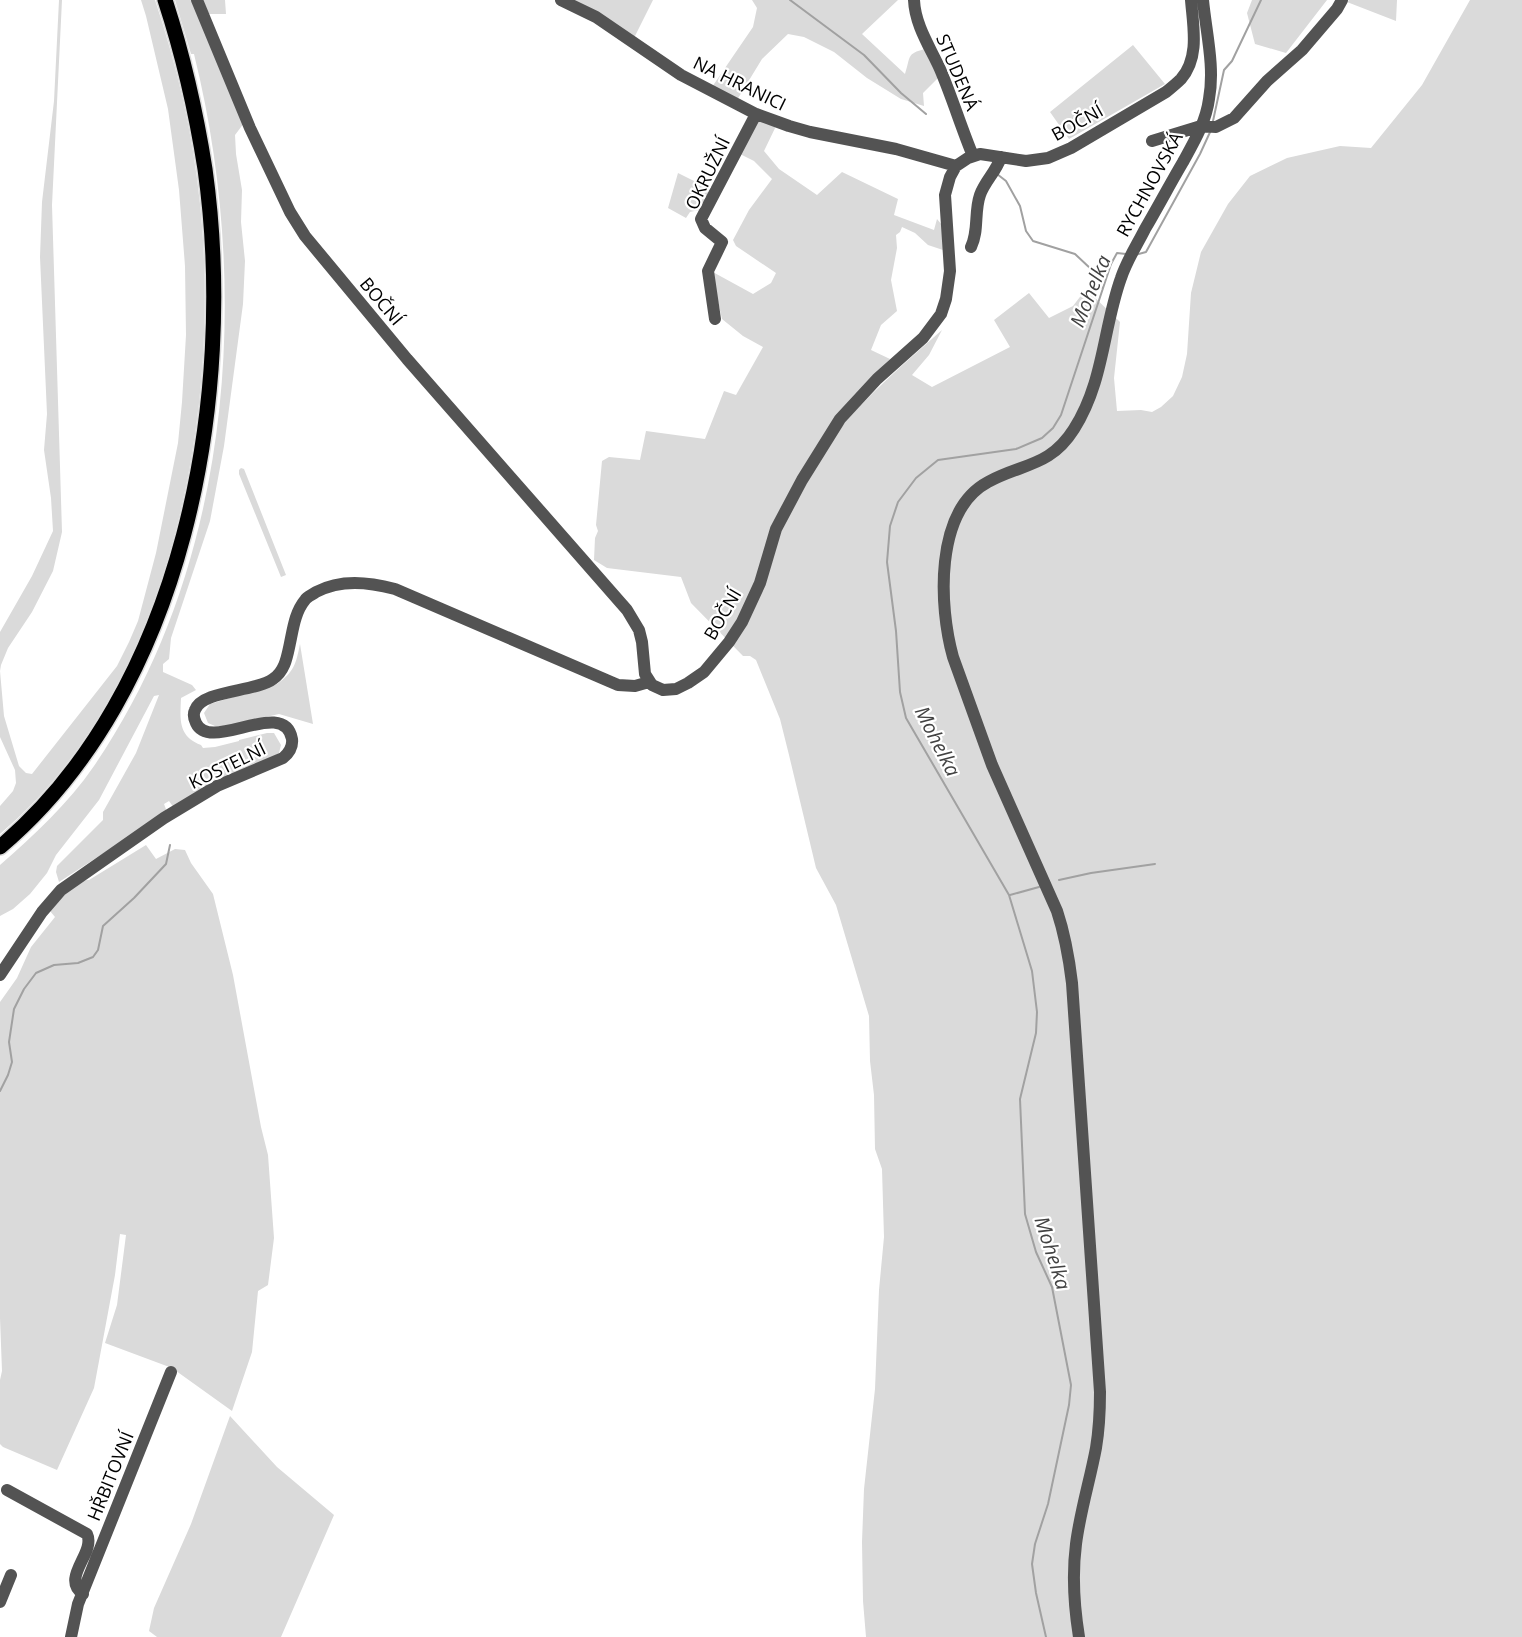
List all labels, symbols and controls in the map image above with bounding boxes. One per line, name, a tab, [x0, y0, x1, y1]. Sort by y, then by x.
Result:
street label: STUDENÁ	[931, 30, 985, 114]
street label: NA HRANICI	[690, 50, 790, 116]
street label: BOČNÍ	[1047, 98, 1108, 146]
street label: RYCHNOVSKÁ	[1110, 127, 1188, 241]
street label: OKRUŽNÍ	[679, 132, 735, 213]
water label: Mohelka	[1063, 251, 1117, 331]
street label: BOČNÍ	[355, 272, 410, 331]
street label: BOČNÍ	[698, 583, 747, 644]
water label: Mohelka	[909, 701, 967, 781]
street label: KOSTELNÍ	[185, 736, 270, 794]
water label: Mohelka	[1028, 1213, 1078, 1293]
street label: HŘBITOVNÍ	[81, 1427, 139, 1524]

